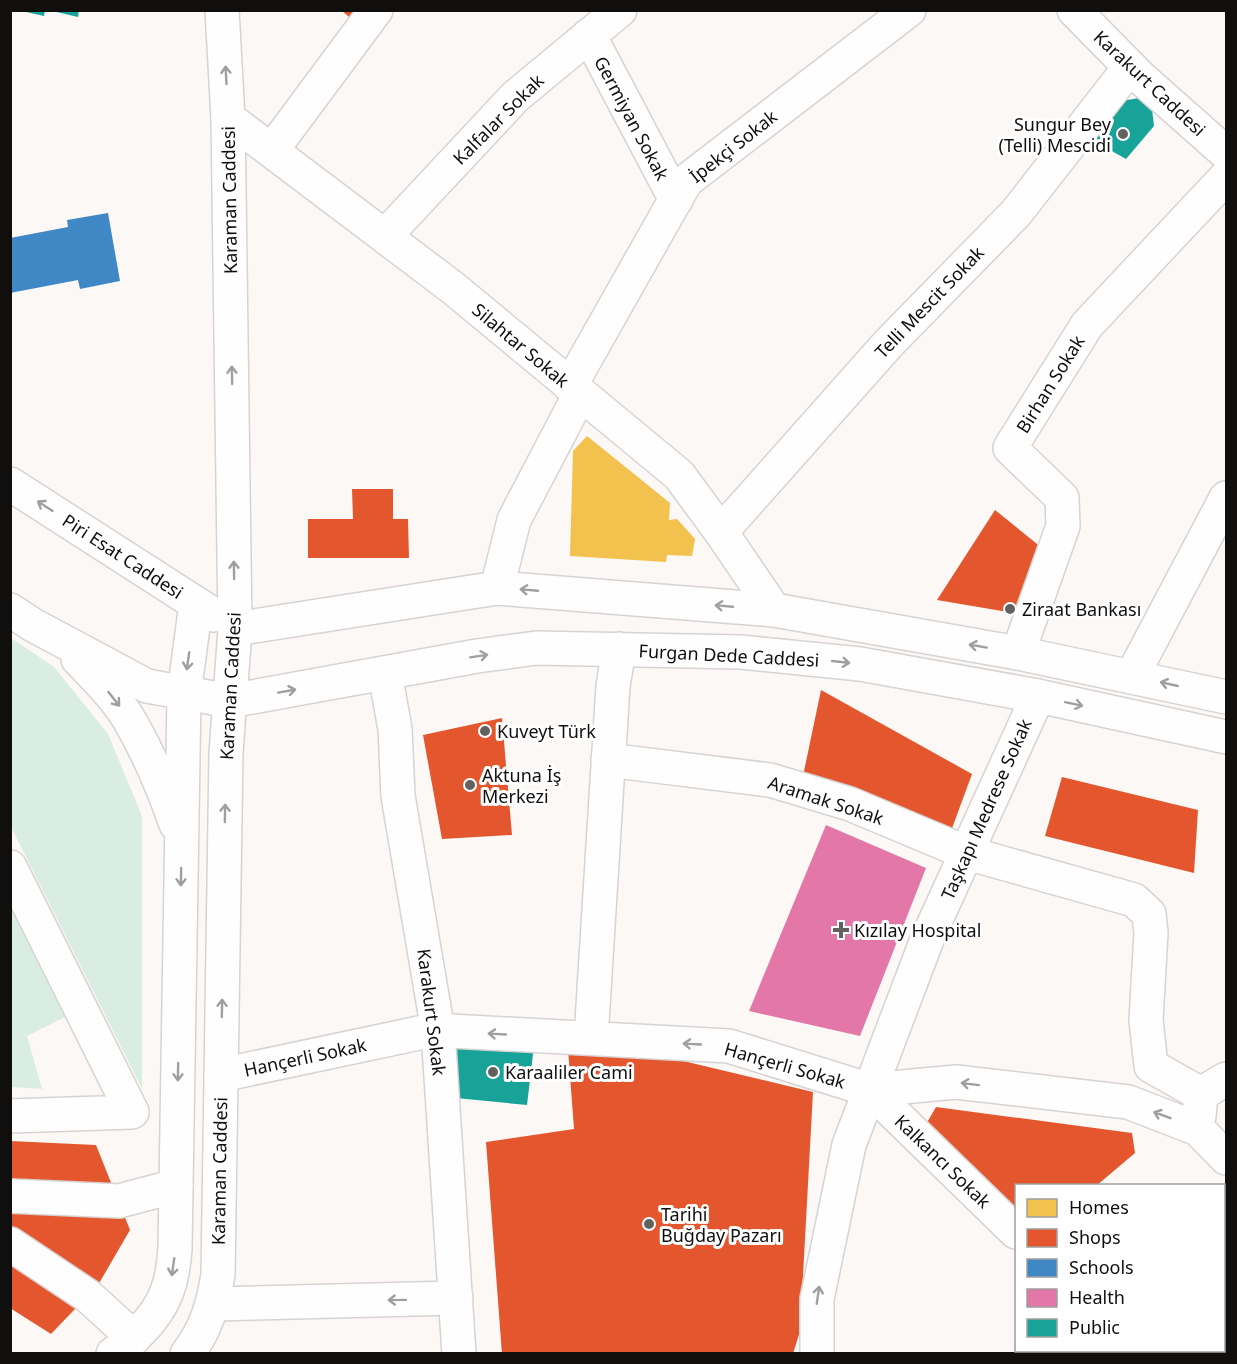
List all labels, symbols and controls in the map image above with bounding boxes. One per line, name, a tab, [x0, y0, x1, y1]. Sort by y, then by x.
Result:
street label: Karakurt Caddesi	[1089, 25, 1211, 141]
street label: Germiyan Sokak	[589, 52, 675, 185]
one-way arrow	[220, 66, 231, 86]
street label: Kalfalar Sokak	[447, 68, 549, 170]
street label: İpekçi Sokak	[684, 104, 782, 188]
place label: Sungur Bey (Telli) Mescidi	[999, 112, 1112, 157]
street label: Karaman Caddesi	[216, 126, 242, 274]
marker: Sungur Bey (Telli) Mescidi	[1116, 127, 1130, 141]
street label: Telli Mescit Sokak	[869, 240, 989, 363]
street label: Silahtar Sokak	[468, 297, 575, 393]
street label: Birhan Sokak	[1010, 330, 1090, 437]
one-way arrow	[226, 366, 238, 386]
one-way arrow	[37, 500, 54, 512]
street label: Piri Esat Caddesi	[58, 508, 188, 604]
one-way arrow	[229, 561, 240, 581]
one-way arrow	[520, 585, 540, 596]
place label: Ziraat Bankası	[1022, 597, 1141, 621]
one-way arrow	[714, 600, 734, 611]
marker: Ziraat Bankası	[1003, 602, 1017, 616]
street label: Karaman Caddesi	[214, 611, 246, 761]
street label: Furgan Dede Caddesi	[638, 638, 820, 672]
one-way arrow	[969, 640, 989, 651]
one-way arrow	[469, 650, 488, 661]
one-way arrow	[183, 651, 194, 671]
one-way arrow	[830, 657, 850, 668]
one-way arrow	[1160, 678, 1180, 689]
one-way arrow	[277, 685, 296, 696]
one-way arrow	[107, 691, 120, 707]
one-way arrow	[1064, 698, 1083, 710]
street label: Taşkapı Medrese Sokak	[935, 714, 1037, 903]
place label: Kuveyt Türk	[497, 719, 596, 743]
marker: Kuveyt Türk	[478, 724, 492, 738]
place label: Aktuna İş Merkezi	[482, 763, 561, 808]
street label: Aramak Sokak	[765, 770, 887, 830]
marker: Aktuna İş Merkezi	[463, 778, 477, 792]
one-way arrow	[219, 804, 231, 824]
one-way arrow	[176, 867, 187, 887]
place label: Kızılay Hospital	[854, 918, 981, 942]
marker: Kızılay Hospital	[832, 921, 850, 939]
street label: Karakurt Sokak	[412, 947, 452, 1077]
one-way arrow	[216, 999, 228, 1019]
one-way arrow	[488, 1028, 508, 1039]
street label: Hançerli Sokak	[241, 1032, 369, 1082]
street label: Hançerli Sokak	[722, 1036, 849, 1094]
one-way arrow	[683, 1038, 703, 1049]
place label: Karaaliler Cami	[505, 1060, 633, 1084]
one-way arrow	[172, 1062, 184, 1082]
marker: Karaaliler Cami	[486, 1065, 500, 1079]
one-way arrow	[961, 1078, 980, 1089]
street label: Karaman Caddesi	[206, 1097, 232, 1245]
street label: Kalkancı Sokak	[890, 1109, 996, 1213]
one-way arrow	[1153, 1109, 1171, 1120]
legend	[1015, 1184, 1225, 1352]
text: Homes	[1069, 1195, 1129, 1219]
place label: Tarihi Buğday Pazarı	[661, 1202, 782, 1247]
marker: Tarihi Buğday Pazarı	[642, 1217, 656, 1231]
text: Shops	[1069, 1225, 1121, 1249]
text: Schools	[1069, 1255, 1134, 1279]
one-way arrow	[167, 1256, 178, 1276]
text: Health	[1069, 1285, 1125, 1309]
one-way arrow	[813, 1286, 824, 1306]
one-way arrow	[388, 1294, 408, 1305]
text: Public	[1069, 1315, 1120, 1339]

